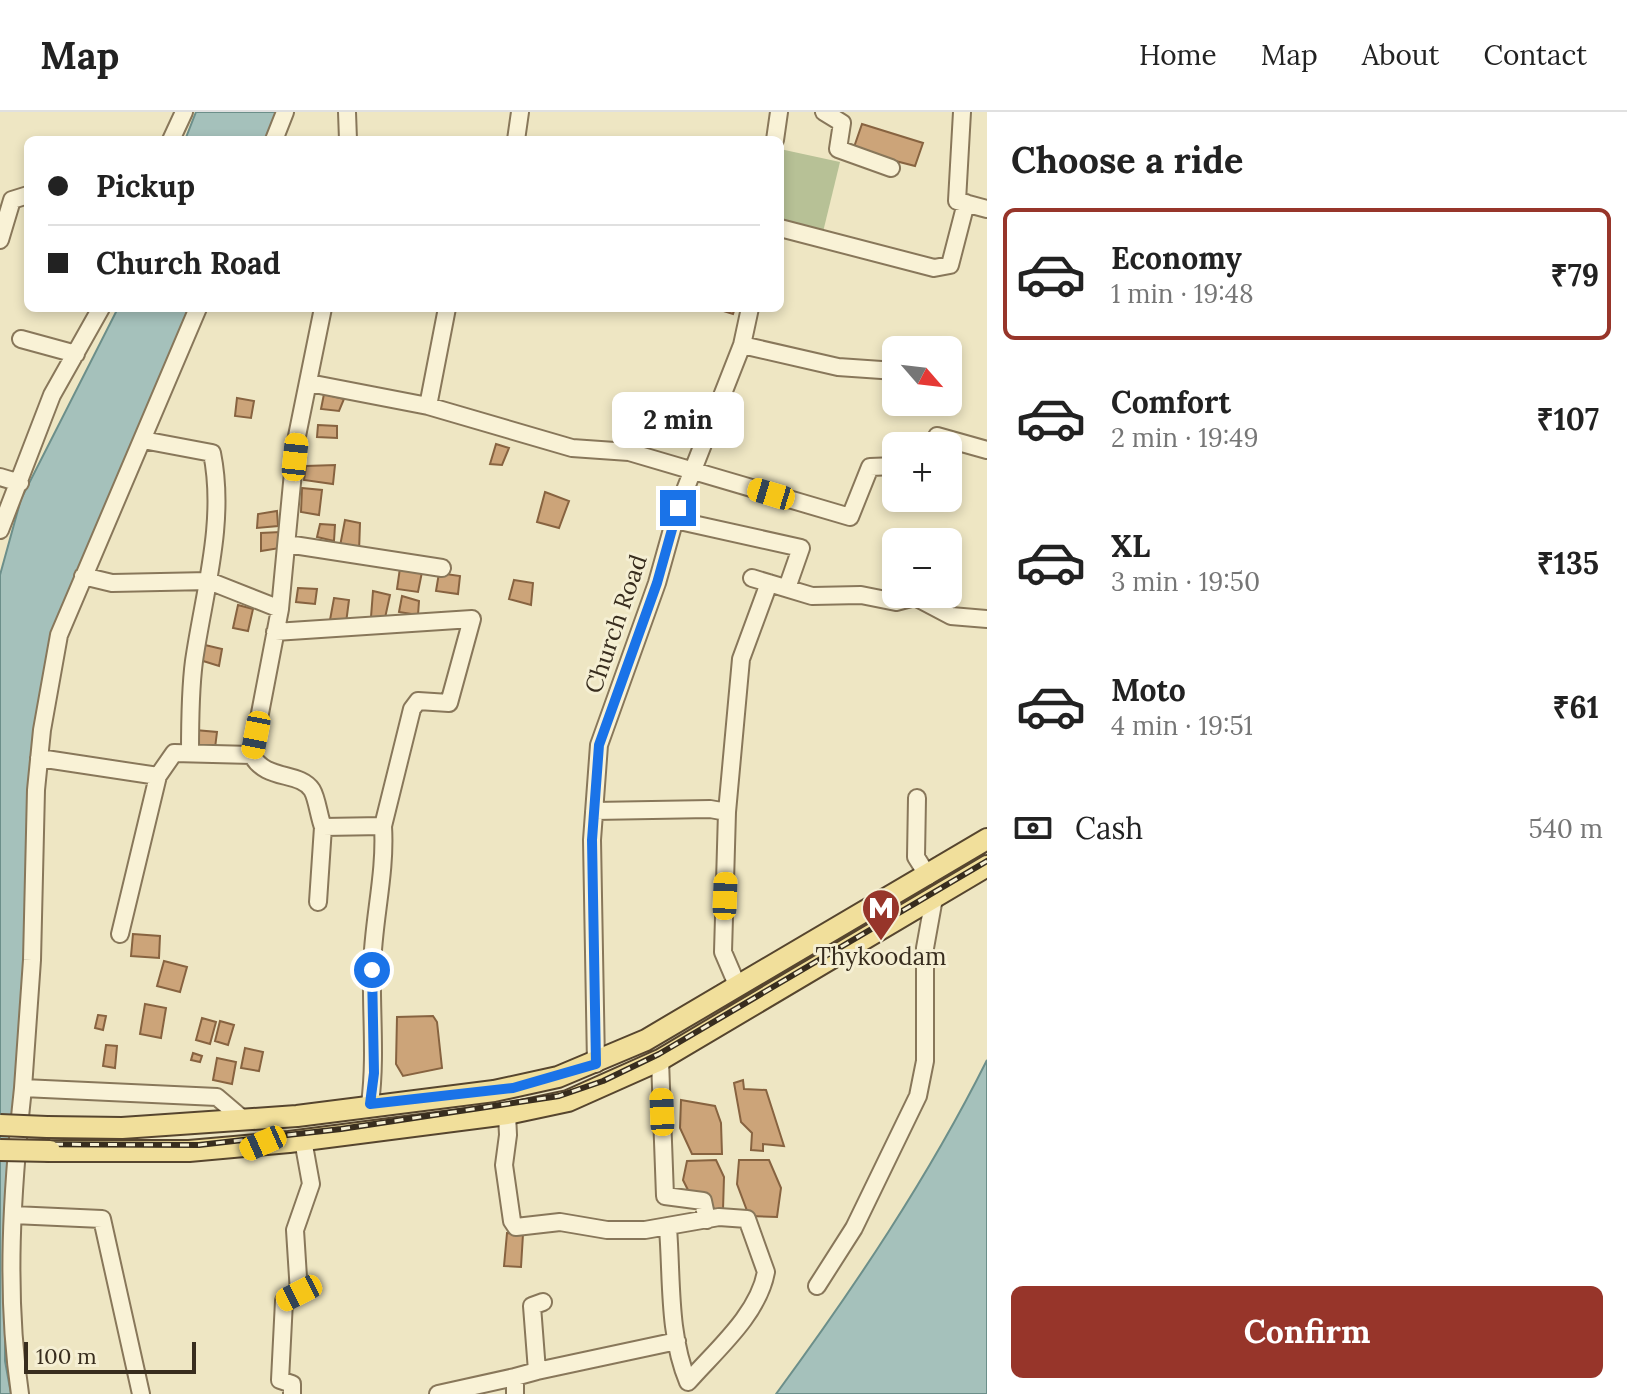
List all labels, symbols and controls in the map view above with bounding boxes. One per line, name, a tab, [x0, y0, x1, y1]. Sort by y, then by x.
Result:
text: Map	[40, 31, 119, 79]
text: Home	[1139, 37, 1217, 73]
text: Map	[1261, 37, 1318, 73]
text: About	[1362, 37, 1439, 73]
text: Contact	[1483, 37, 1587, 73]
text: Choose a ride	[1011, 137, 1243, 183]
text: Pickup	[96, 167, 195, 205]
icon: car	[1015, 238, 1087, 310]
text: Economy	[1111, 239, 1242, 277]
text: Church Road	[96, 244, 281, 282]
text: ₹79	[1550, 256, 1599, 294]
text: 1 min · 19:48	[1111, 277, 1254, 310]
north arrow	[882, 336, 962, 416]
map controls	[882, 336, 962, 608]
icon: car	[1015, 382, 1087, 454]
text: Comfort	[1111, 383, 1231, 421]
callout: 2 min	[612, 392, 744, 448]
text: ₹107	[1537, 400, 1599, 438]
text: 2 min	[643, 403, 713, 436]
text: 2 min · 19:49	[1111, 421, 1258, 454]
car	[281, 432, 309, 482]
button: +	[882, 432, 962, 512]
car	[745, 476, 797, 512]
route end	[660, 490, 696, 526]
icon: car	[1015, 526, 1087, 598]
text: XL	[1111, 527, 1150, 565]
button: −	[882, 528, 962, 608]
text: ₹135	[1537, 544, 1599, 582]
street label: Church Road	[577, 550, 654, 697]
text: 3 min · 19:50	[1111, 565, 1260, 598]
icon: car	[1015, 670, 1087, 742]
text: Moto	[1111, 671, 1186, 709]
text: ₹61	[1552, 688, 1599, 726]
car	[240, 709, 272, 761]
text: 4 min · 19:51	[1111, 709, 1253, 742]
icon: cash	[1011, 806, 1055, 850]
text: Cash	[1075, 809, 1143, 847]
text: 540 m	[1529, 812, 1603, 845]
car	[712, 872, 738, 920]
metro station icon: Thykoodam	[860, 887, 902, 942]
place label: Thykoodam	[815, 941, 947, 972]
route start	[354, 952, 390, 988]
car	[649, 1088, 675, 1136]
car	[236, 1122, 290, 1164]
car	[272, 1271, 326, 1315]
button: Confirm	[1011, 1286, 1603, 1378]
scale bar	[24, 1338, 196, 1374]
text: 100 m	[36, 1342, 97, 1370]

